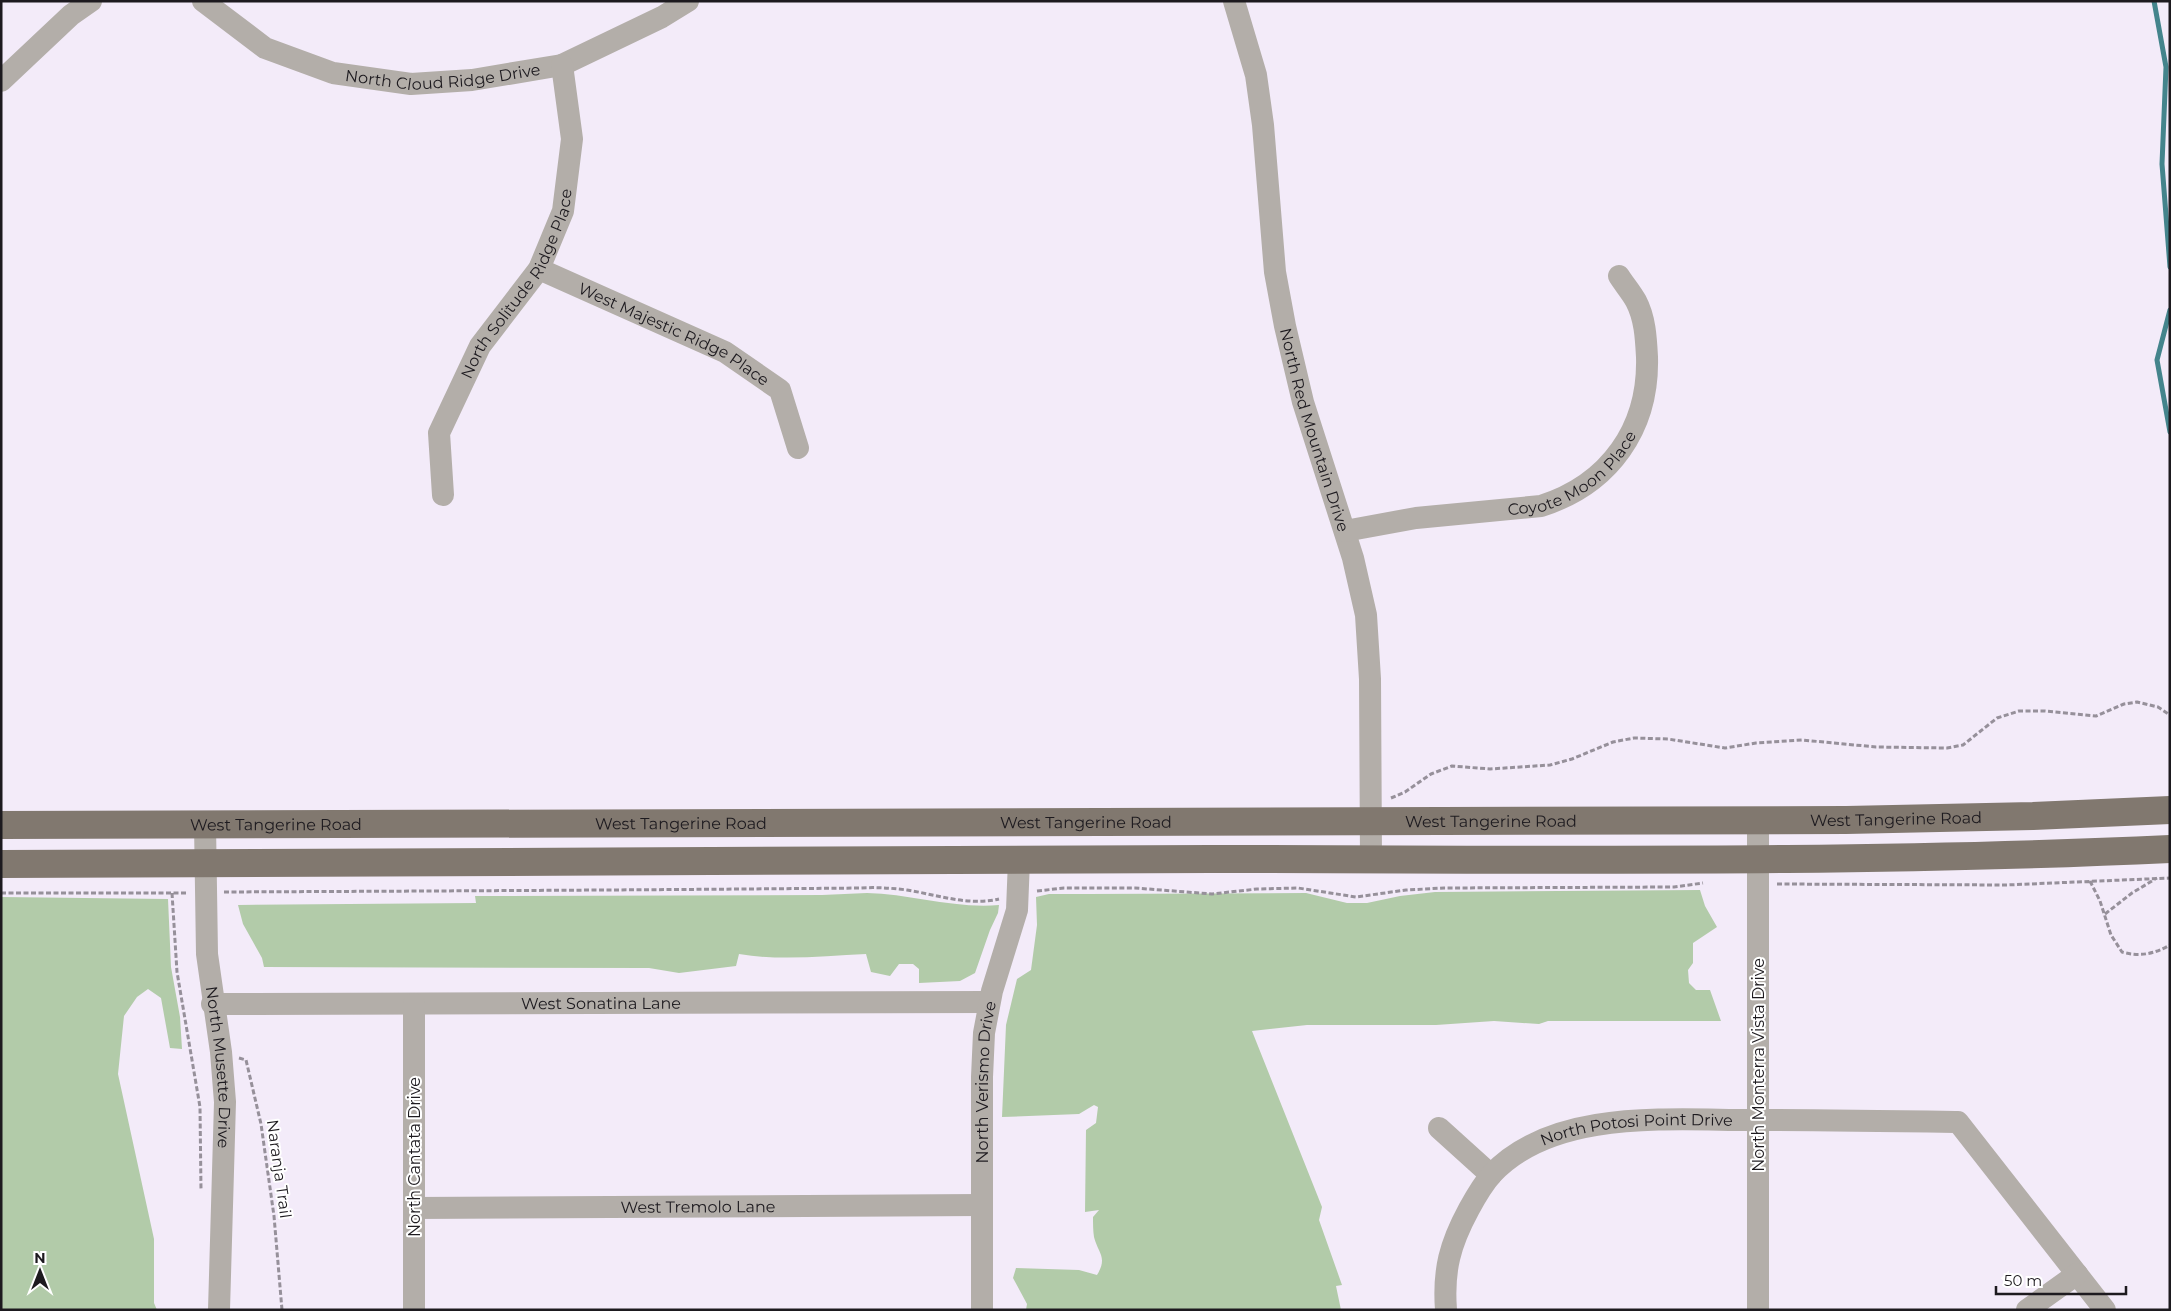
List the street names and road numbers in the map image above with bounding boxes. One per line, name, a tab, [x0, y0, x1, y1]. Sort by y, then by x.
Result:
street label: North Cloud Ridge Drive	[344, 59, 542, 94]
street label: North Solitude Ridge Place	[457, 188, 575, 382]
street label: West Majestic Ridge Place	[576, 278, 773, 389]
street label: North Red Mountain Drive	[1276, 326, 1353, 534]
street label: Coyote Moon Place	[1507, 427, 1640, 519]
street label: West Tangerine Road	[1810, 808, 1982, 830]
street label: West Tangerine Road	[1405, 811, 1577, 831]
street label: West Tangerine Road	[1000, 812, 1172, 832]
street label: West Tangerine Road	[595, 813, 767, 833]
street label: West Tangerine Road	[190, 815, 362, 834]
street label: North Monterra Vista Drive	[1749, 958, 1768, 1172]
street label: North Musette Drive	[202, 985, 234, 1149]
street label: West Sonatina Lane	[521, 993, 681, 1013]
street label: North Verismo Drive	[973, 999, 999, 1163]
street label: North Cantata Drive	[405, 1077, 424, 1237]
street label: North Potosi Point Drive	[1537, 1110, 1733, 1149]
street label: Naranja Trail	[263, 1119, 295, 1219]
street label: West Tremolo Lane	[620, 1197, 776, 1216]

